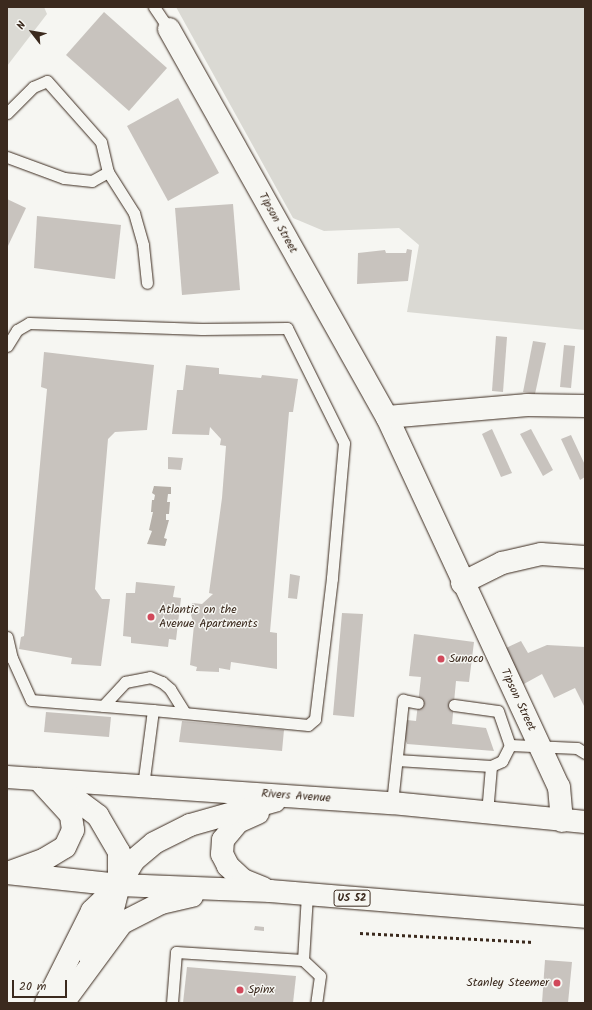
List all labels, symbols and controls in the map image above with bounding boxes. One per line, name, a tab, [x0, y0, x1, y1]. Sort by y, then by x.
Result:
north arrow	[12, 12, 52, 52]
text: N	[12, 18, 31, 33]
street label: Tipson Street	[255, 190, 301, 256]
place label: Atlantic on the Avenue Apartments	[159, 603, 258, 631]
marker: Atlantic on the Avenue Apartments	[146, 612, 156, 622]
place label: Sunoco	[449, 652, 484, 666]
marker: Sunoco	[436, 654, 446, 664]
street label: Tipson Street	[497, 667, 539, 733]
street label: Rivers Avenue	[261, 786, 331, 806]
road number: US 52	[333, 889, 371, 907]
scale bar	[14, 972, 69, 998]
place label: Stanley Steemer	[466, 976, 549, 990]
text: 20 m	[19, 977, 46, 996]
marker: Stanley Steemer	[552, 978, 562, 988]
place label: Spinx	[248, 983, 274, 997]
marker: Spinx	[235, 985, 245, 995]

